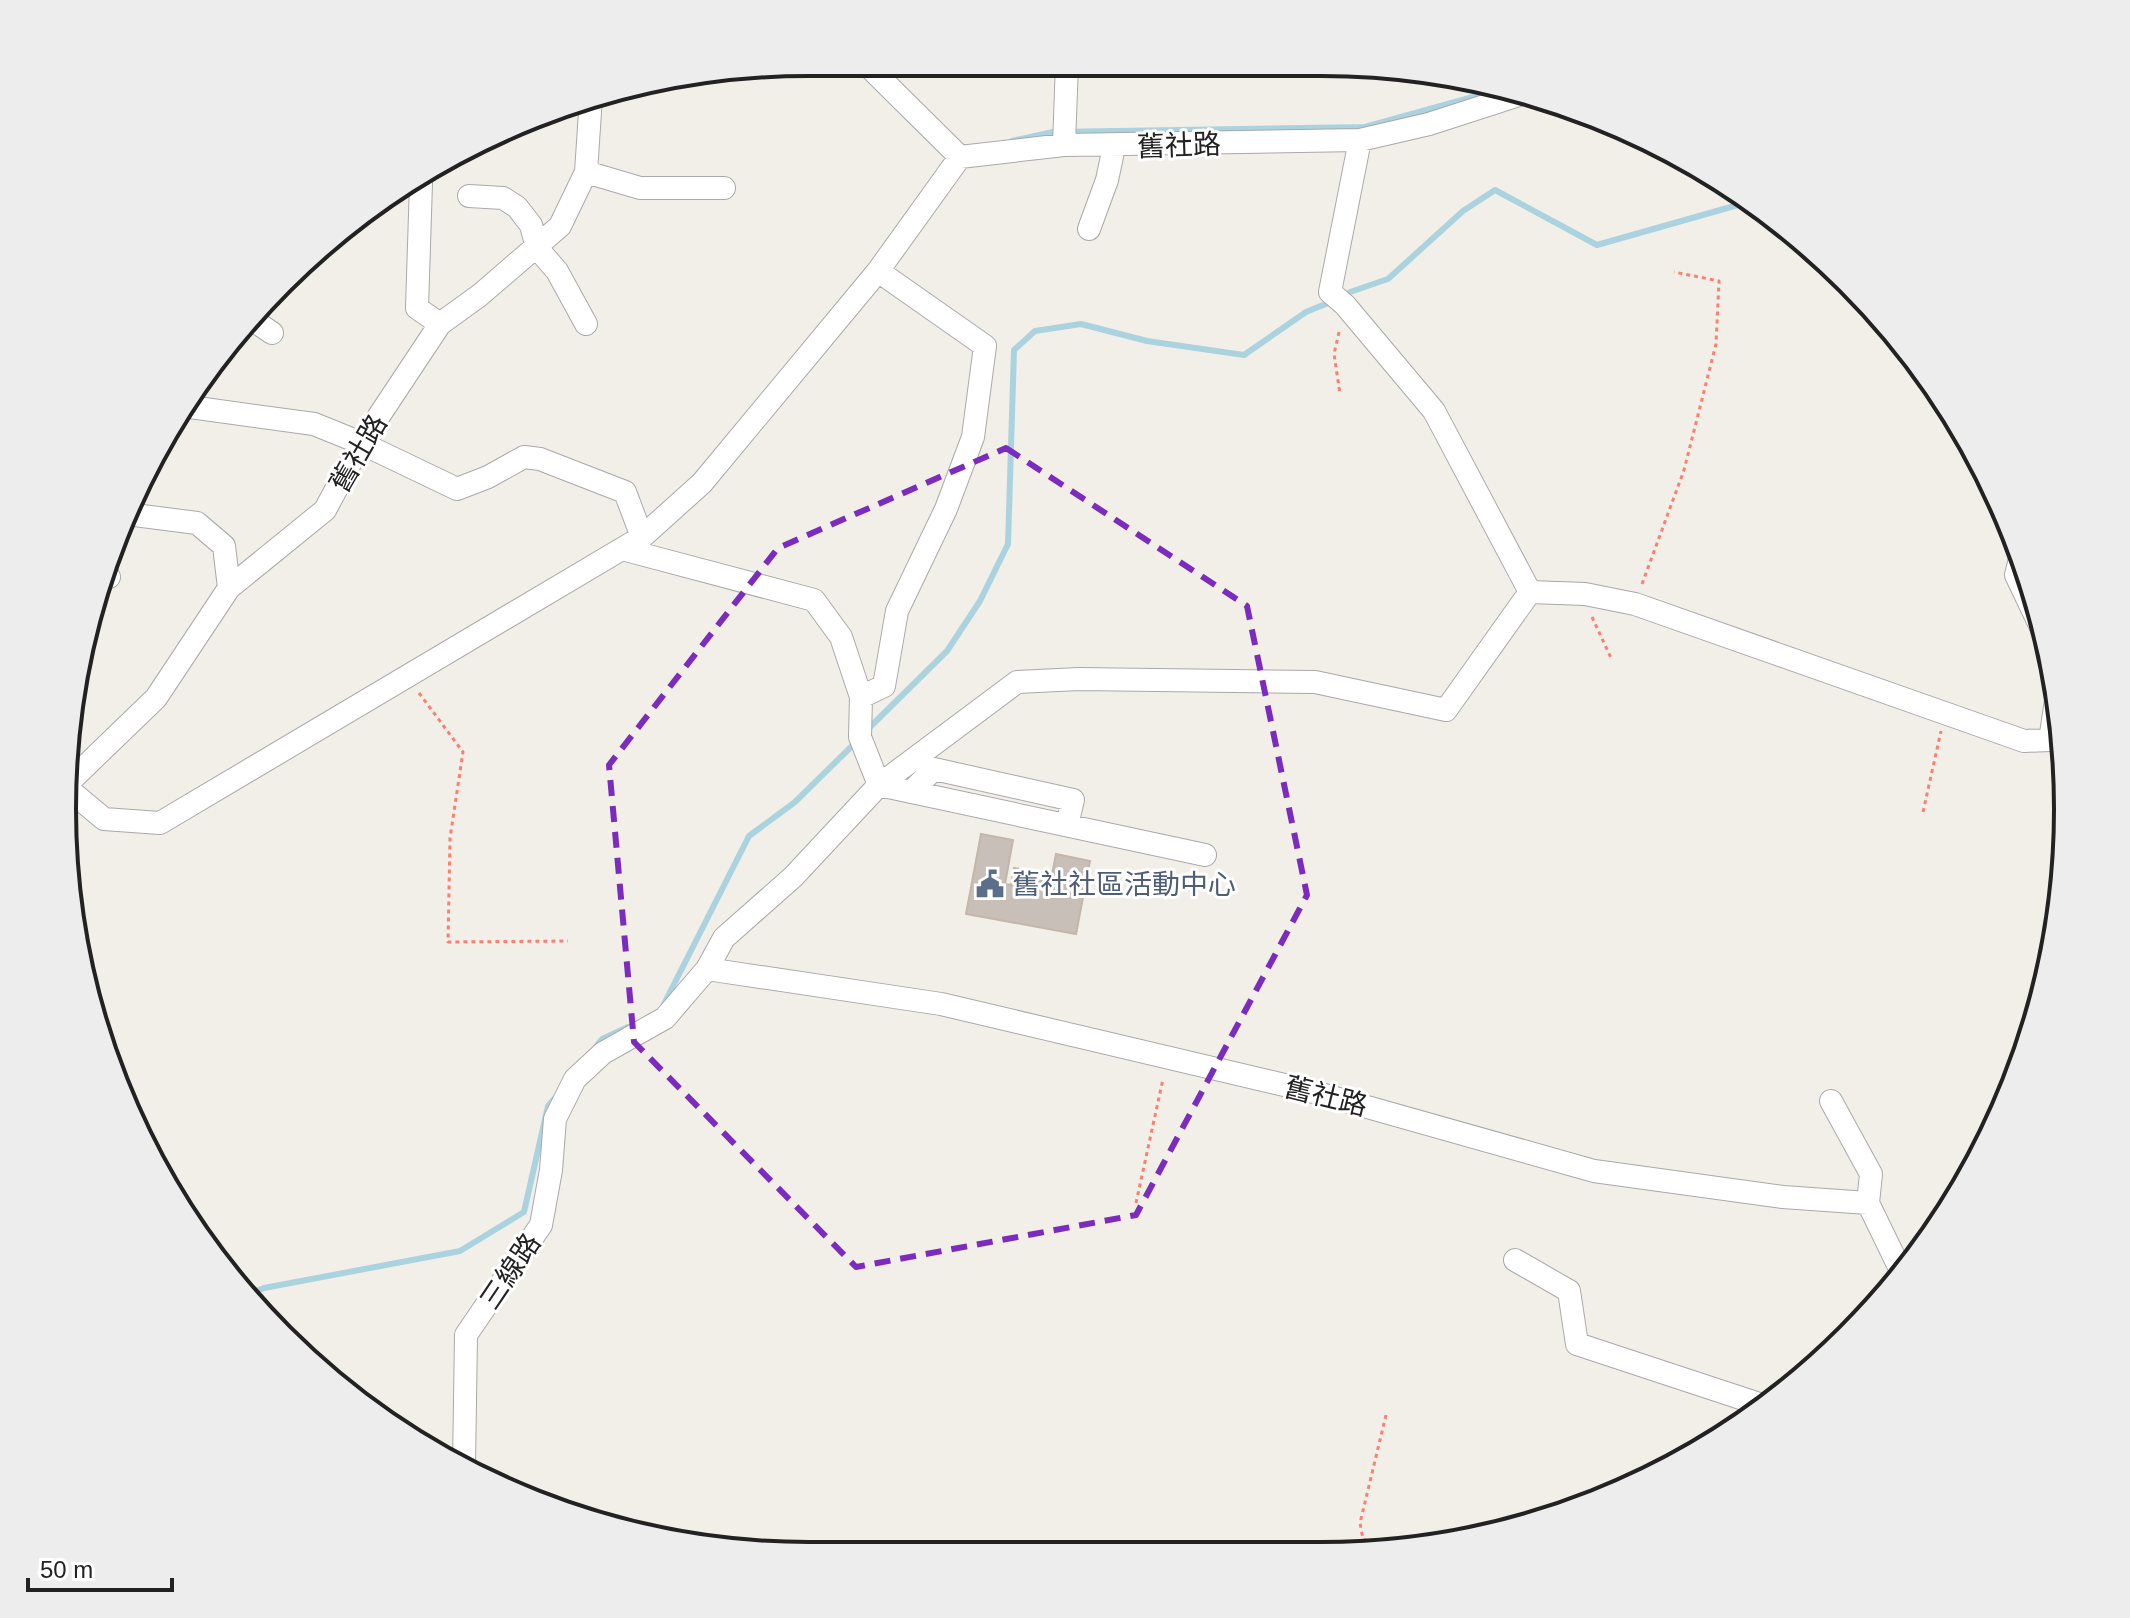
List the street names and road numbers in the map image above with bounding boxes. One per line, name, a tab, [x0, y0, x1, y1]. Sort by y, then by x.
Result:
street label: 舊社路	[1136, 129, 1222, 162]
street label: 舊社路	[324, 409, 393, 497]
street label: 舊社路	[1281, 1071, 1370, 1122]
street label: 三線路	[474, 1228, 547, 1315]

